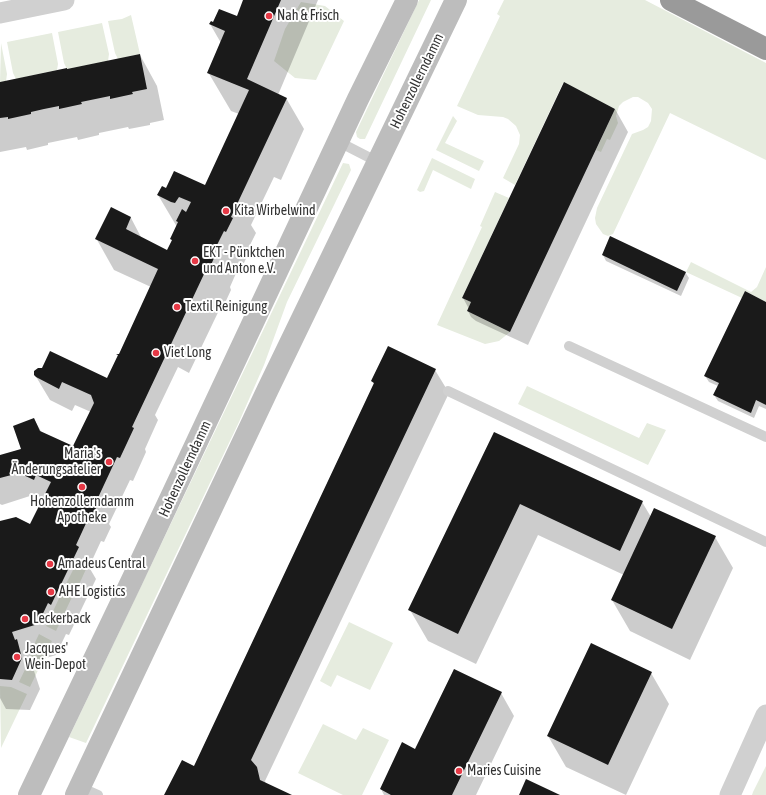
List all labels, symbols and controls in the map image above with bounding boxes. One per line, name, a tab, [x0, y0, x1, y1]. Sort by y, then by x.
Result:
place label: Nah & Frisch	[277, 8, 339, 24]
marker: Nah & Frisch	[264, 11, 274, 21]
street label: Hohenzollerndamm	[387, 31, 447, 131]
place label: Kita Wirbelwind	[234, 203, 316, 219]
marker: Kita Wirbelwind	[221, 206, 231, 216]
place label: EKT - Pünktchen und Anton e.V.	[203, 245, 285, 278]
marker: EKT - Pünktchen und Anton e.V.	[190, 256, 200, 266]
place label: Textil Reinigung	[185, 299, 267, 315]
marker: Textil Reinigung	[172, 302, 182, 312]
place label: Viet Long	[164, 345, 211, 361]
marker: Viet Long	[151, 348, 161, 358]
street label: Hohenzollerndamm	[155, 418, 215, 520]
place label: Maria's Änderungsatelier	[12, 446, 101, 478]
marker: Maria's Änderungsatelier	[104, 457, 114, 467]
marker: Hohenzollerndamm Apotheke	[77, 482, 87, 492]
place label: Hohenzollerndamm Apotheke	[30, 494, 134, 526]
place label: Amadeus Central	[58, 556, 146, 572]
marker: Amadeus Central	[45, 559, 55, 569]
place label: AHE Logistics	[59, 584, 125, 600]
marker: AHE Logistics	[46, 587, 56, 597]
place label: Leckerback	[33, 611, 91, 627]
marker: Leckerback	[20, 614, 30, 624]
place label: Jacques' Wein-Depot	[25, 641, 86, 674]
marker: Jacques' Wein-Depot	[12, 652, 22, 662]
place label: Maries Cuisine	[467, 763, 541, 779]
marker: Maries Cuisine	[454, 766, 464, 776]

